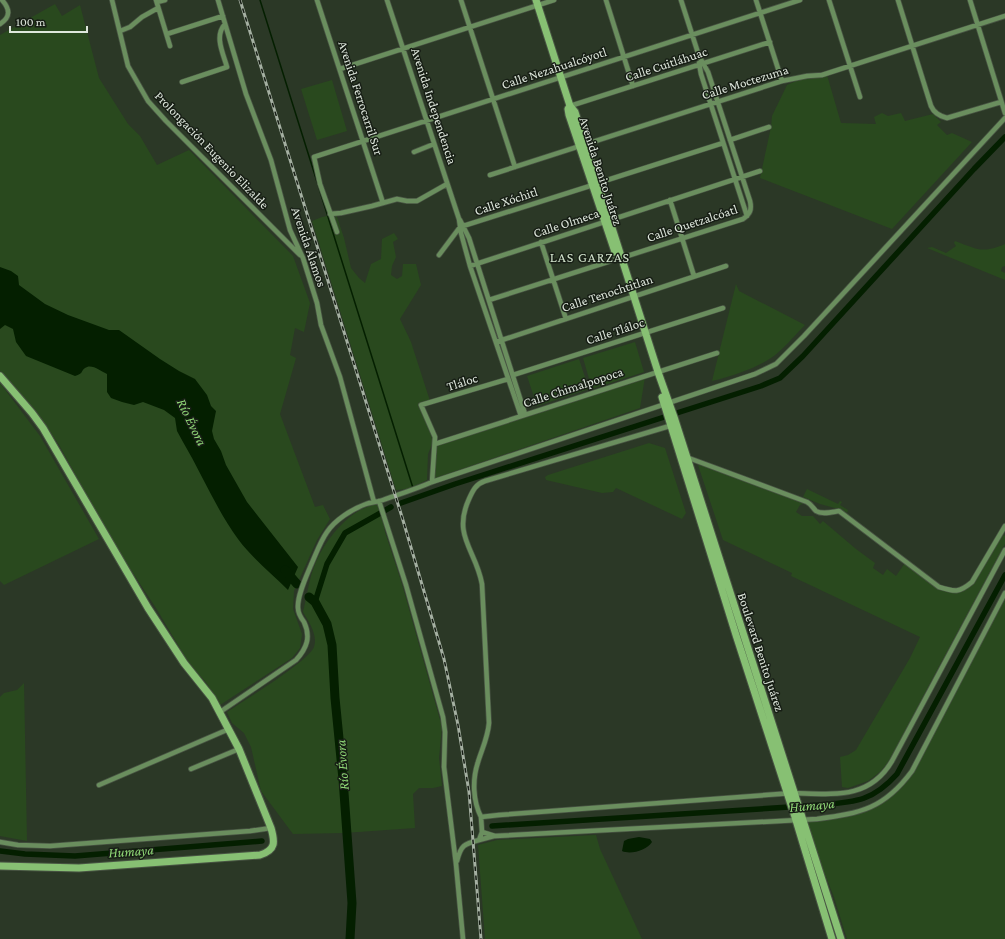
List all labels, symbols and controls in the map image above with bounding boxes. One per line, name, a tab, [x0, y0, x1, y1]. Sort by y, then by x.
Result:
scale bar	[10, 8, 87, 34]
text: 100 m	[16, 15, 46, 29]
street label: Avenida Ferrocarril Sur	[335, 39, 387, 157]
street label: Calle Cuitláhuac	[623, 43, 710, 84]
street label: Calle Nezahualcóyotl	[500, 44, 609, 92]
street label: Avenida Independencia	[408, 46, 460, 166]
street label: Calle Moctezuma	[700, 62, 790, 102]
street label: Prolongación Eugenio Elizalde	[152, 88, 272, 212]
street label: Avenida Benito Juárez	[576, 115, 626, 228]
street label: Calle Xóchitl	[472, 184, 540, 218]
street label: Calle Quetzalcóatl	[645, 201, 740, 245]
street label: Avenida Álamos	[288, 205, 330, 289]
street label: Calle Olmeca	[531, 205, 601, 241]
district label: LAS GARZAS	[550, 249, 630, 265]
street label: Calle Tenochtitlan	[559, 271, 655, 315]
street label: Calle Tláloc	[584, 314, 647, 347]
street label: Calle Chimalpopoca	[521, 364, 625, 410]
street label: Tláloc	[445, 370, 480, 394]
water label: Río Évora	[174, 396, 210, 449]
street label: Boulevard Benito Juárez	[735, 591, 787, 714]
water label: Río Évora	[332, 739, 352, 791]
water label: Humaya	[789, 795, 836, 815]
water label: Humaya	[108, 841, 155, 861]

